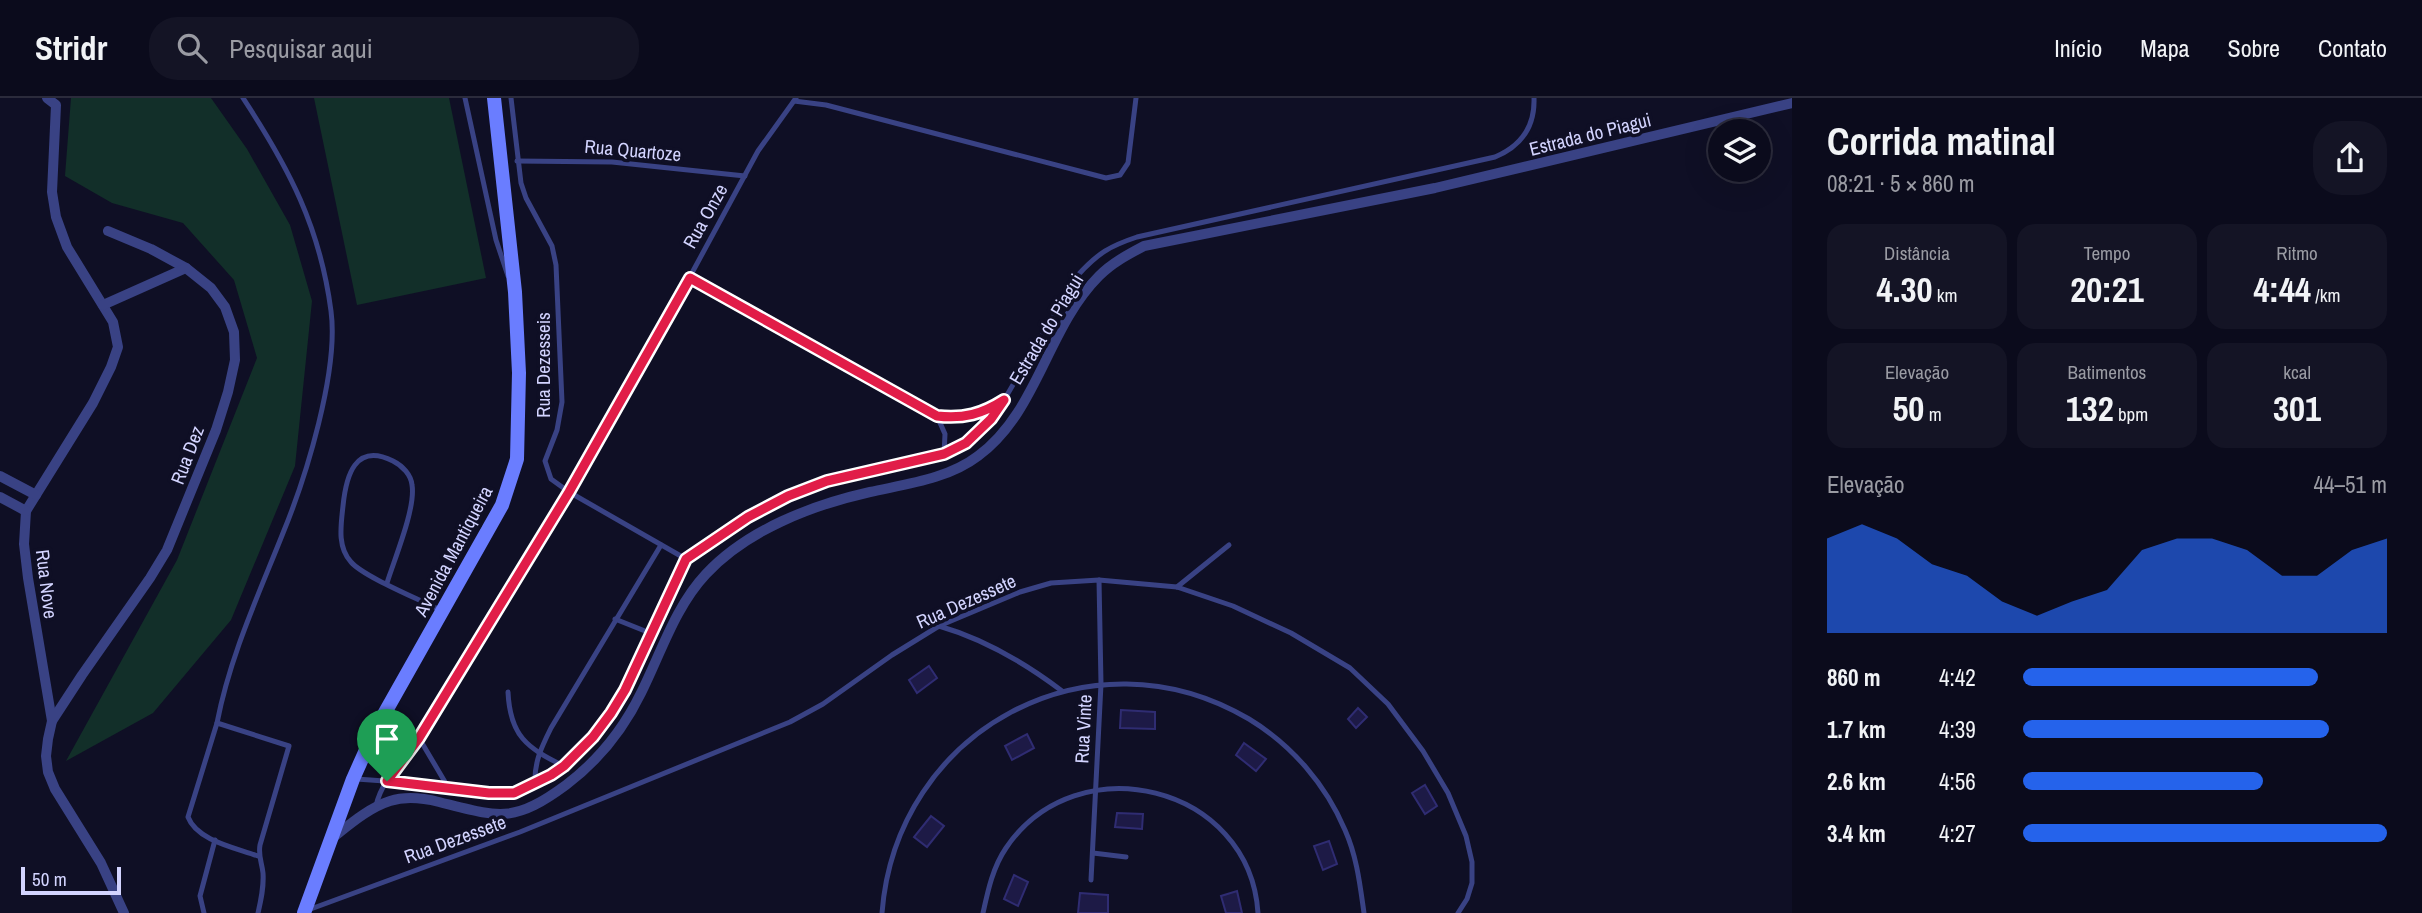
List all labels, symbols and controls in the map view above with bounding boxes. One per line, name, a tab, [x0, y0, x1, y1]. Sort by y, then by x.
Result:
search box	[149, 17, 639, 80]
text: Stridr	[35, 26, 107, 70]
icon: search	[173, 29, 211, 67]
text: Pesquisar aqui	[229, 31, 373, 66]
text: Início	[2054, 32, 2102, 64]
text: Mapa	[2140, 32, 2190, 64]
text: Sobre	[2228, 32, 2280, 64]
text: Contato	[2318, 32, 2387, 64]
street label: Estrada do Piagui	[1526, 106, 1654, 162]
text: Corrida matinal	[1827, 116, 2056, 167]
map controls	[1708, 119, 1771, 182]
button: layers	[1708, 119, 1771, 182]
button: share	[2313, 121, 2387, 195]
street label: Rua Quartoze	[584, 133, 682, 167]
text: 08:21 · 5 × 860 m	[1827, 168, 1974, 199]
street label: Rua Onze	[677, 179, 733, 253]
text: Distância	[1884, 240, 1950, 266]
text: Tempo	[2084, 240, 2130, 266]
text: Ritmo	[2276, 240, 2318, 266]
text: 4.30	[1877, 266, 1932, 313]
text: 20:21	[2070, 266, 2144, 313]
text: 4:44	[2254, 266, 2311, 313]
street label: Estrada do Piagui	[1003, 269, 1089, 389]
text: km	[1932, 282, 1957, 308]
text: /km	[2311, 282, 2340, 308]
street label: Rua Dezesseis	[530, 312, 556, 418]
text: Elevação	[1885, 359, 1949, 385]
text: Batimentos	[2068, 359, 2146, 385]
text: kcal	[2283, 359, 2311, 385]
text: 50	[1892, 385, 1924, 432]
text: 132	[2066, 385, 2114, 432]
text: 301	[2273, 385, 2321, 432]
text: m	[1924, 401, 1942, 427]
text: bpm	[2114, 401, 2148, 427]
street label: Rua Dez	[164, 422, 210, 488]
text: Elevação	[1827, 469, 1905, 500]
text: 44–51 m	[2314, 469, 2387, 500]
street label: Avenida Mantiqueira	[407, 481, 499, 622]
street label: Rua Nove	[30, 548, 64, 620]
street label: Rua Dezessete	[912, 567, 1020, 635]
text: 860 m	[1827, 662, 1880, 693]
text: 4:42	[1939, 662, 1976, 693]
street label: Rua Vinte	[1068, 694, 1098, 764]
pin	[357, 709, 417, 781]
text: 1.7 km	[1827, 714, 1886, 745]
text: 4:39	[1939, 714, 1976, 745]
icon: arrive	[368, 720, 406, 758]
text: 2.6 km	[1827, 766, 1886, 797]
text: 4:56	[1939, 766, 1976, 797]
street label: Rua Dezessete	[401, 809, 509, 869]
text: 3.4 km	[1827, 818, 1886, 849]
text: 4:27	[1939, 818, 1976, 849]
scale bar	[21, 864, 121, 896]
text: 50 m	[32, 866, 67, 892]

